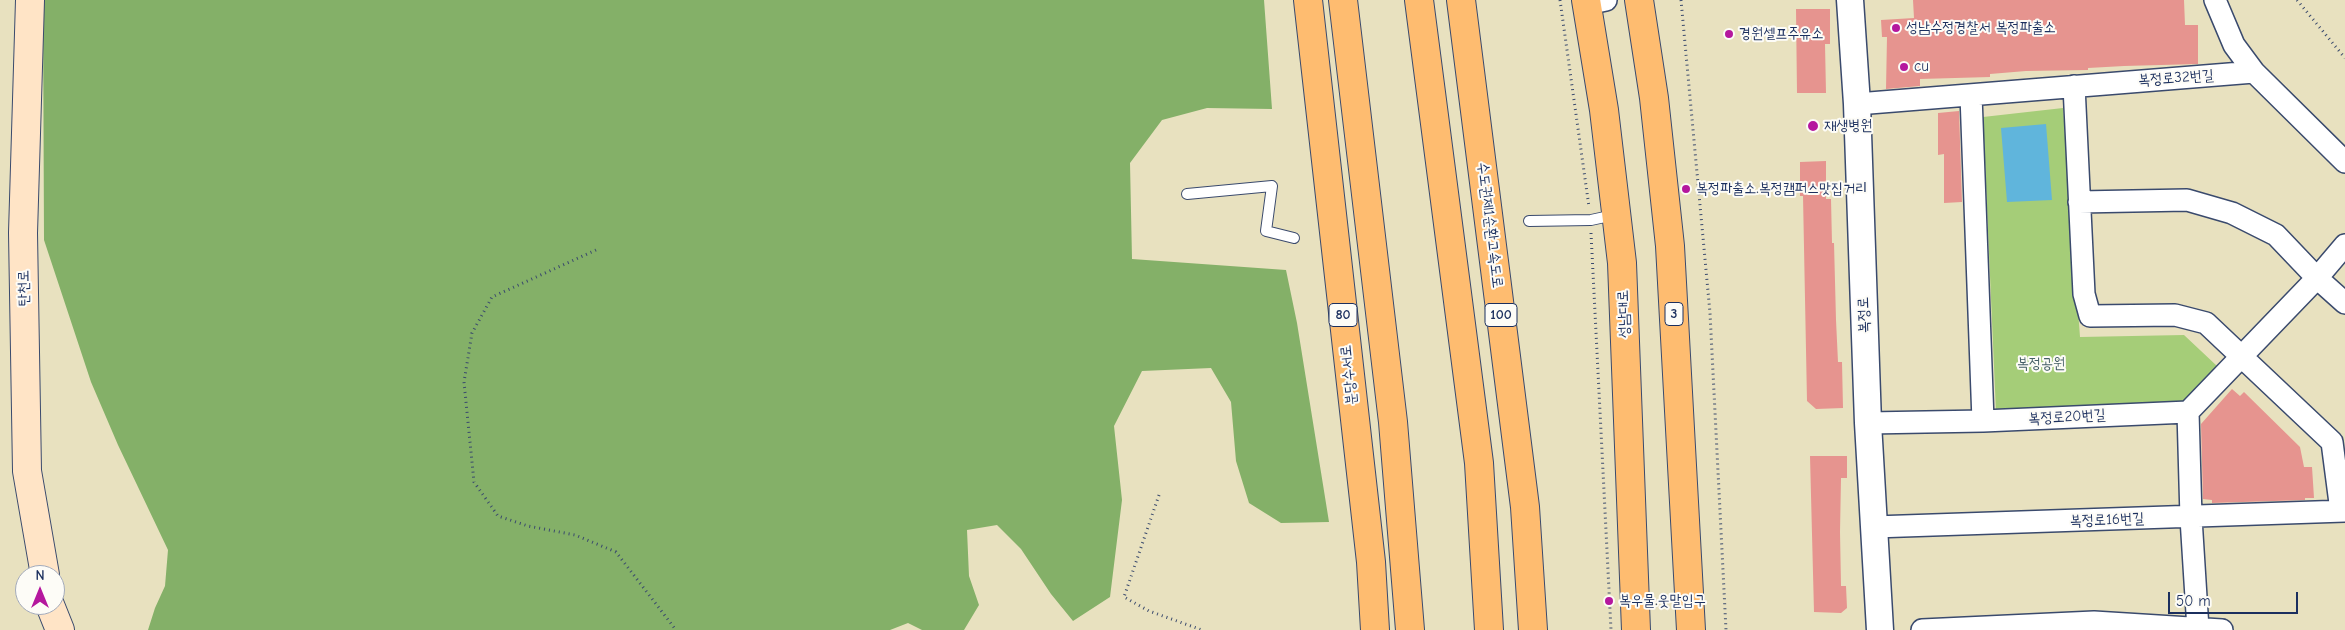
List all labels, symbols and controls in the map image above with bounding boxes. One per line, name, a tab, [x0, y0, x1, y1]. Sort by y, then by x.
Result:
place label: 성남수정경찰서 복정파출소	[1906, 19, 2056, 37]
marker: 성남수정경찰서 복정파출소	[1890, 22, 1902, 34]
place label: 경원셀프주유소	[1739, 25, 1823, 43]
marker: 경원셀프주유소	[1723, 28, 1735, 40]
place label: cu	[1914, 58, 1929, 76]
marker: cu	[1898, 61, 1910, 73]
street label: 복정로32번길	[2138, 66, 2214, 90]
place label: 재생병원	[1824, 117, 1872, 135]
marker: 재생병원	[1806, 119, 1820, 133]
street label: 수도권제1순환고속도로	[1473, 161, 1507, 289]
place label: 복정파출소.복정캠퍼스맛집거리	[1696, 180, 1867, 198]
marker: 복정파출소.복정캠퍼스맛집거리	[1680, 183, 1692, 195]
street label: 탄천로	[15, 270, 33, 306]
street label: 성남대로	[1614, 290, 1634, 338]
street label: 복정로	[1854, 297, 1874, 333]
road number: 3	[1665, 302, 1683, 326]
road number: 80	[1329, 304, 1357, 326]
road number: 100	[1485, 304, 1517, 326]
street label: 분당수서로	[1337, 344, 1361, 406]
park label: 복정공원	[2017, 355, 2065, 373]
street label: 복정로20번길	[2028, 406, 2106, 428]
street label: 복정로16번길	[2069, 510, 2145, 530]
north arrow	[15, 565, 65, 615]
text: N	[35, 567, 45, 584]
scale bar	[2170, 582, 2300, 614]
place label: 복우물.웃말입구	[1619, 592, 1706, 610]
text: 50 m	[2176, 592, 2211, 610]
marker: 복우물.웃말입구	[1603, 595, 1615, 607]

